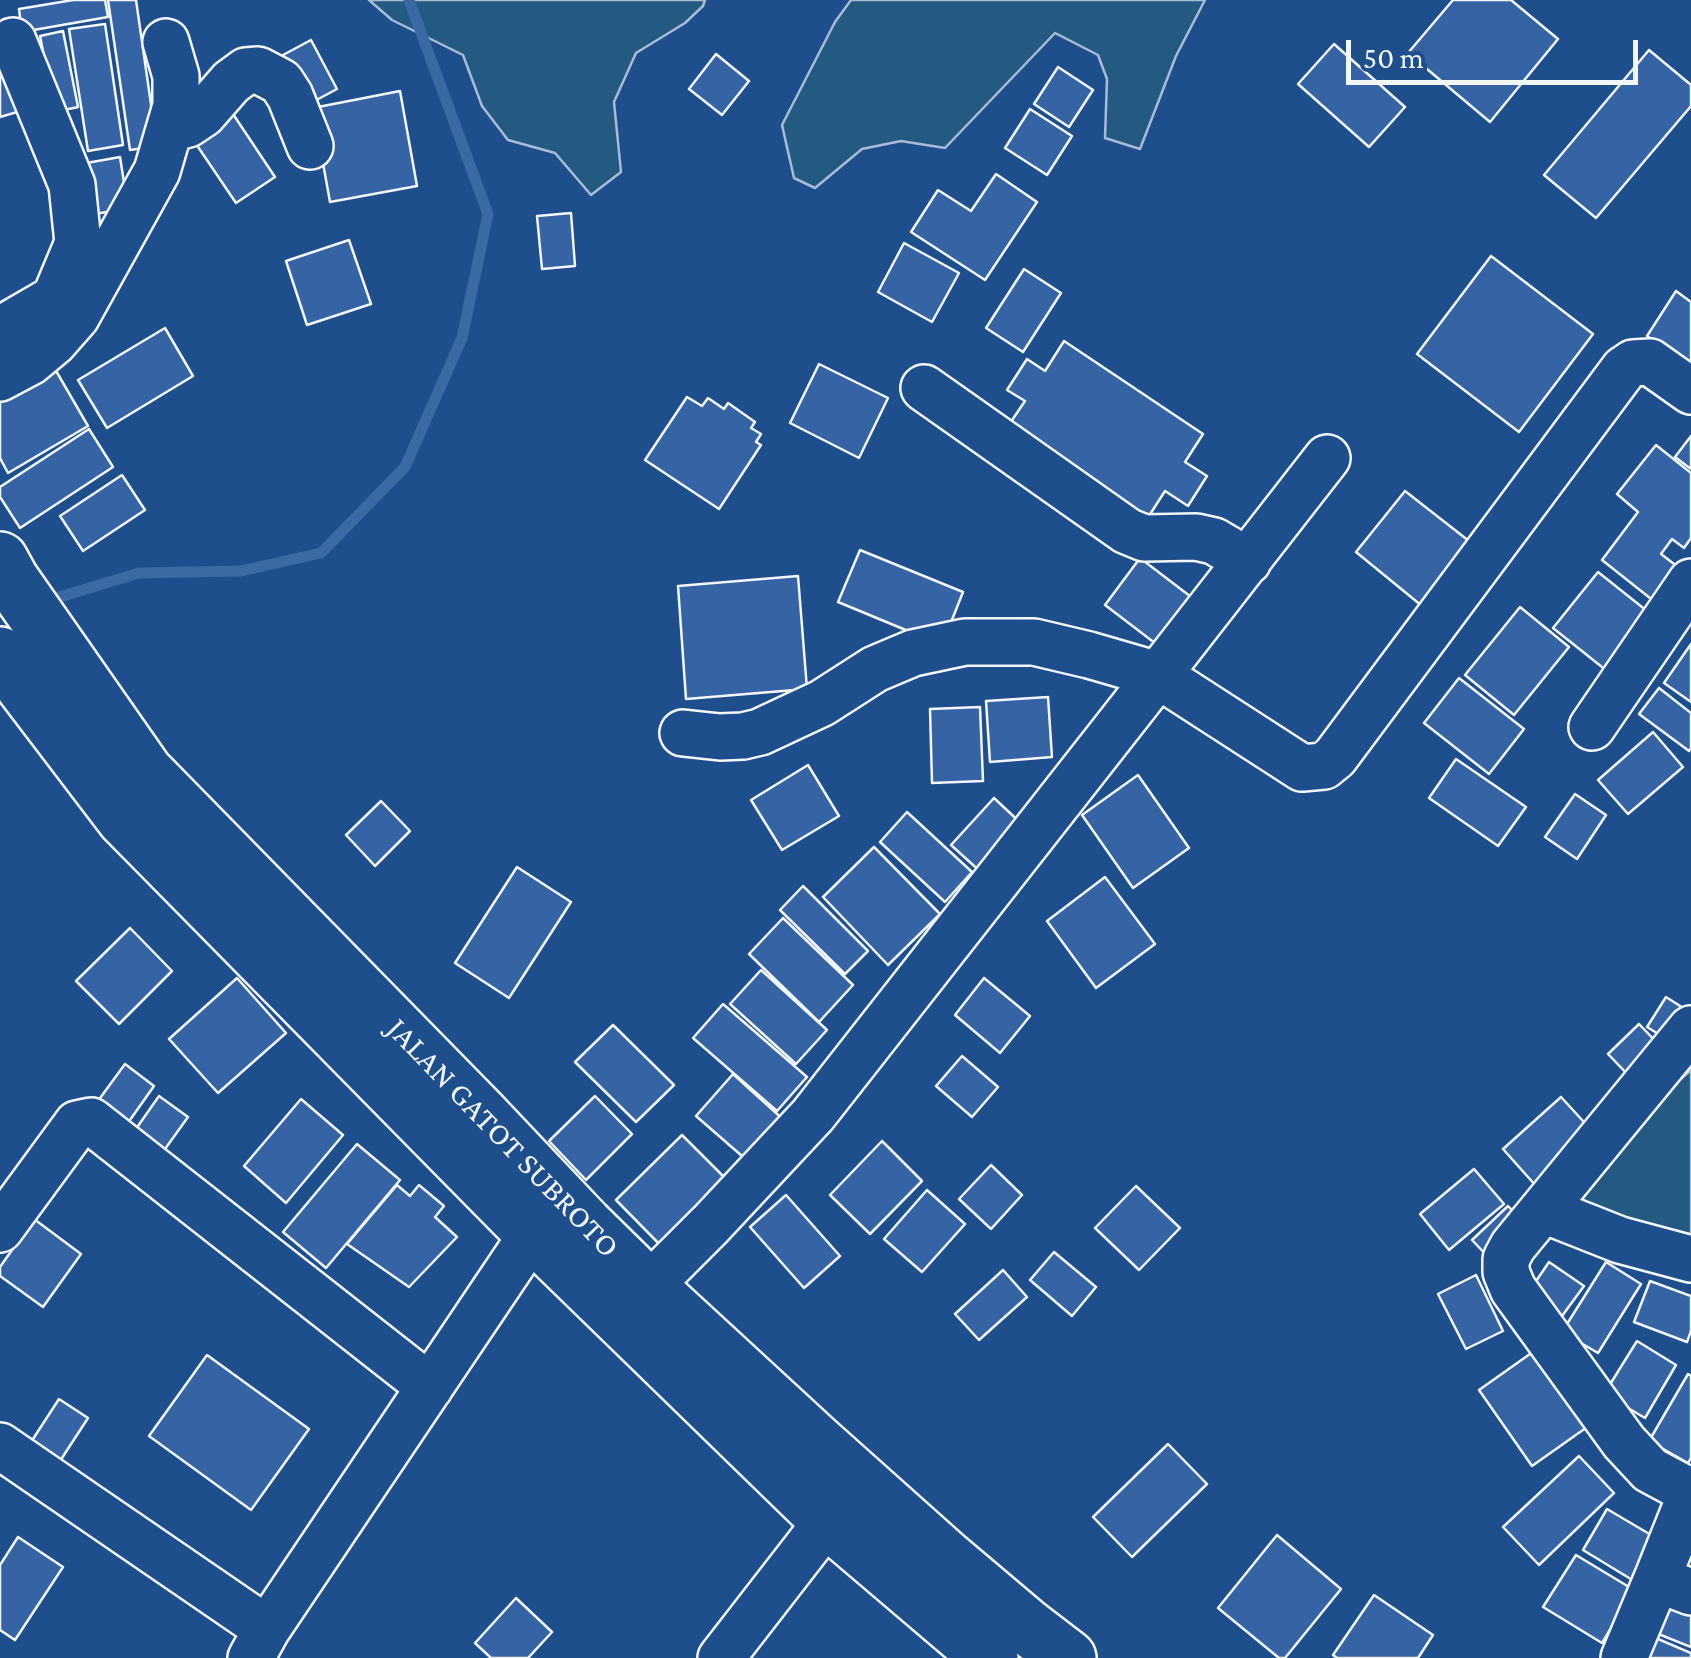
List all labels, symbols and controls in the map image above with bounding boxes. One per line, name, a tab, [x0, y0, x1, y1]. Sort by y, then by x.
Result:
scale bar	[1351, 20, 1644, 82]
text: 50 m	[1363, 41, 1424, 74]
street label: JALAN GATOT SUBROTO	[379, 1010, 627, 1266]

